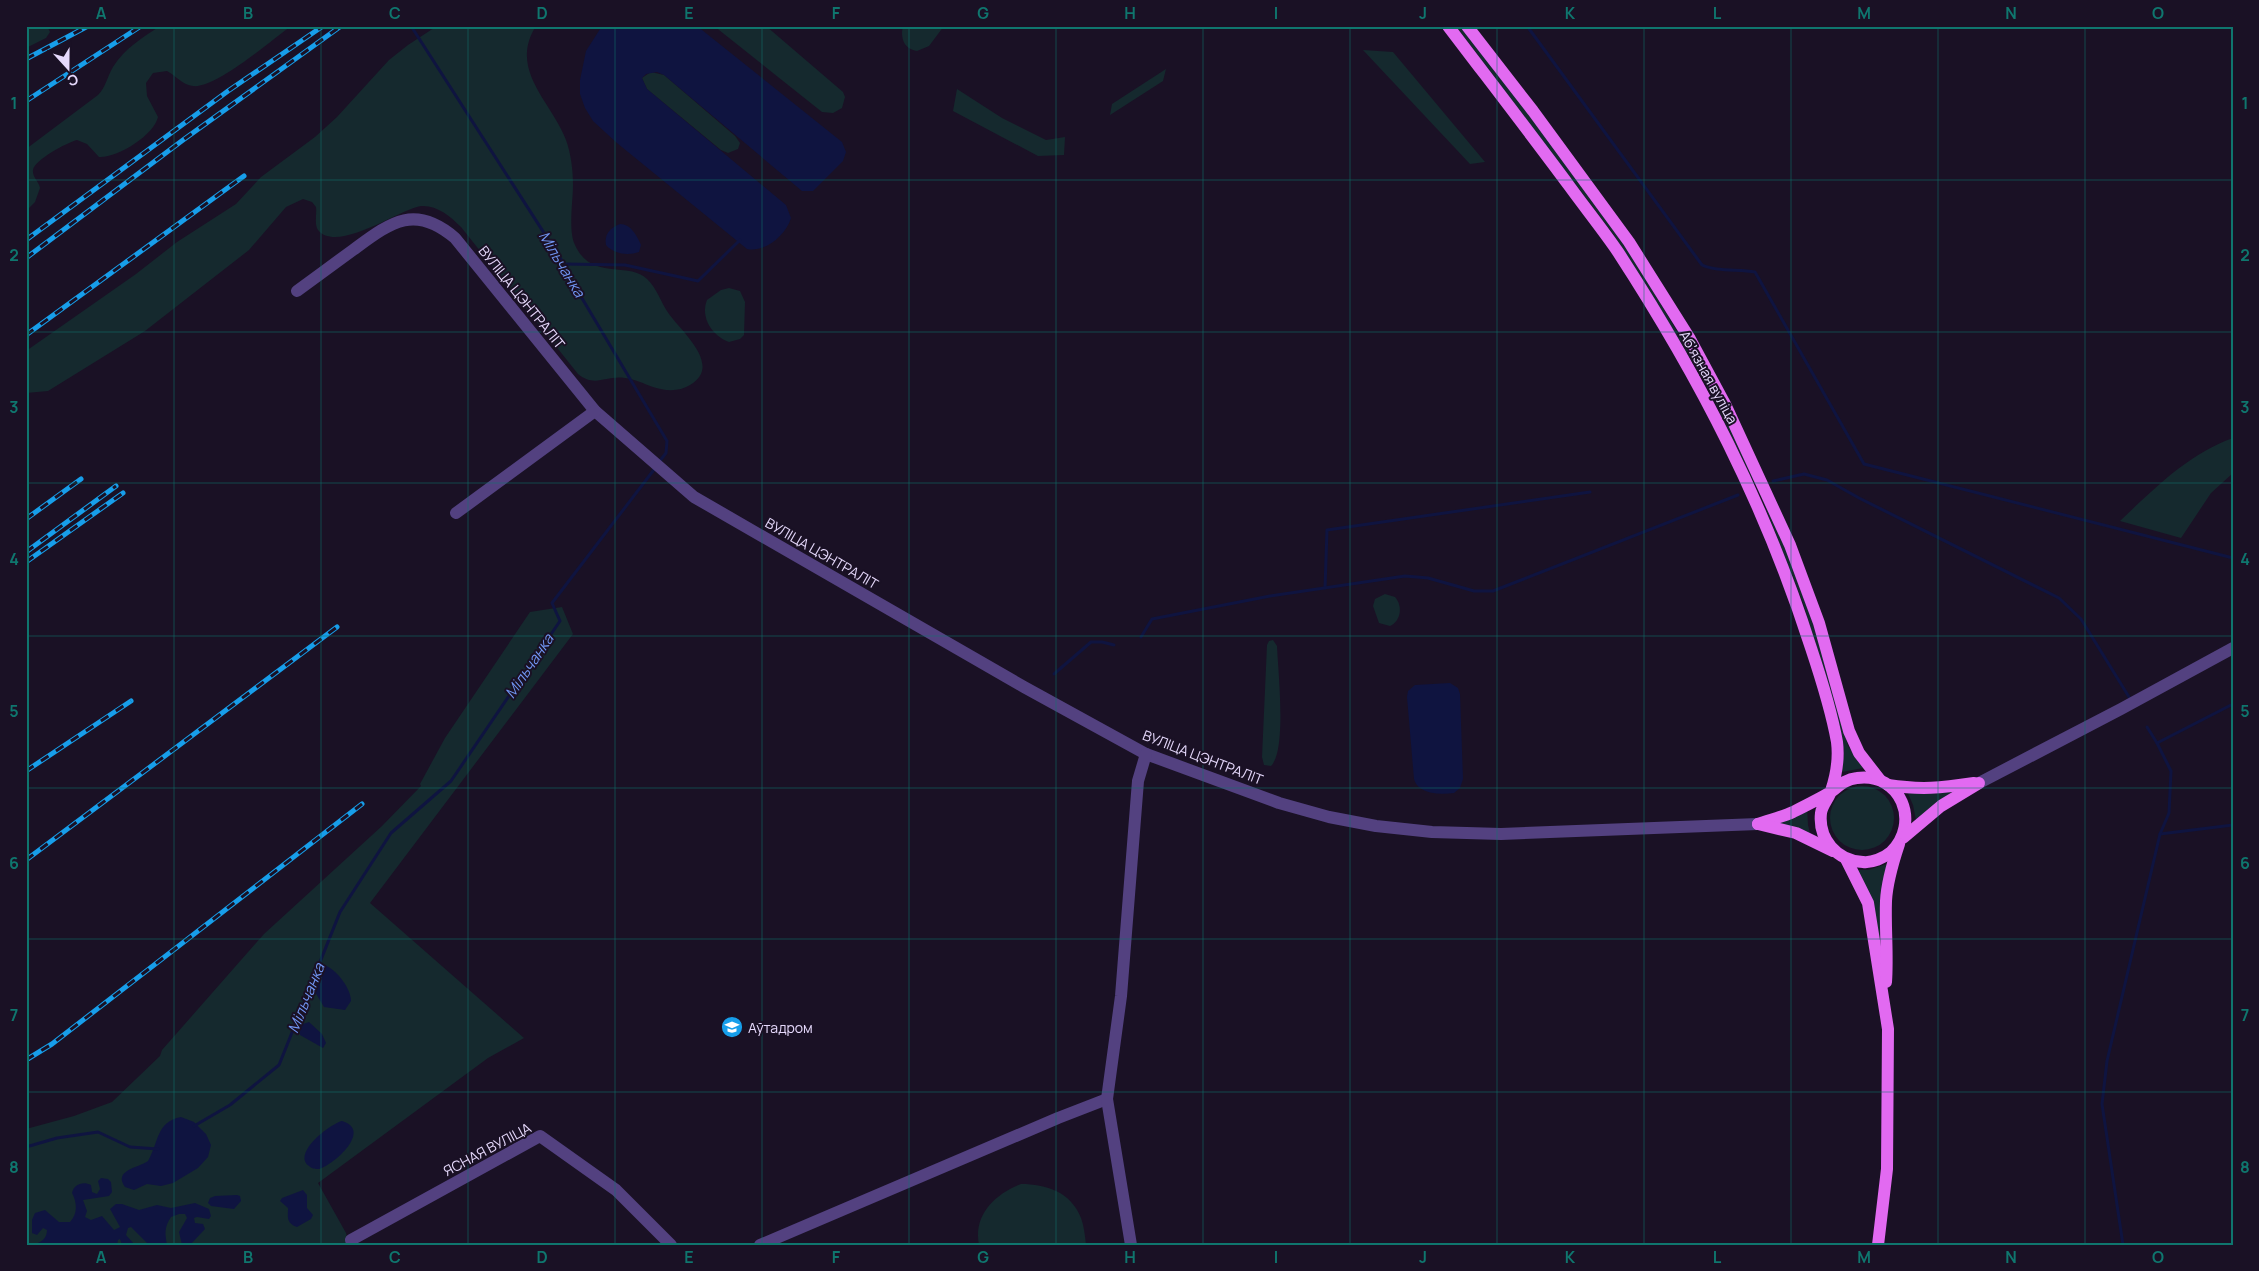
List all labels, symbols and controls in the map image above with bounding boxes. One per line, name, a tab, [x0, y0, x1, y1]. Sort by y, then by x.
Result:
text: A	[96, 2, 107, 24]
text: B	[243, 2, 253, 24]
text: C	[389, 2, 401, 24]
text: D	[536, 2, 548, 24]
text: E	[684, 2, 694, 24]
text: F	[832, 2, 841, 24]
text: G	[977, 2, 989, 24]
text: H	[1124, 2, 1136, 24]
text: I	[1274, 2, 1278, 24]
text: J	[1419, 2, 1427, 24]
text: K	[1565, 2, 1576, 24]
text: L	[1713, 2, 1722, 24]
text: M	[1857, 2, 1871, 24]
text: N	[2005, 2, 2017, 24]
text: O	[2152, 2, 2164, 24]
north arrow	[42, 42, 92, 92]
text: С	[65, 70, 81, 91]
text: 1	[10, 92, 18, 114]
text: 1	[2241, 92, 2249, 114]
water label: Мільчанка	[534, 227, 590, 302]
street label: ВУЛІЦА ЦЭНТРАЛІТ	[475, 241, 570, 353]
text: 2	[9, 244, 19, 266]
text: 2	[2240, 244, 2250, 266]
street label: Абʼязная вуліца	[1676, 327, 1742, 427]
text: 3	[9, 396, 19, 418]
text: 3	[2240, 396, 2250, 418]
street label: ВУЛІЦА ЦЭНТРАЛІТ	[762, 513, 882, 593]
text: 4	[9, 548, 19, 570]
text: 4	[2240, 548, 2250, 570]
water label: Мільчанка	[500, 629, 559, 702]
text: 5	[9, 700, 19, 722]
text: 5	[2240, 700, 2250, 722]
street label: ВУЛІЦА ЦЭНТРАЛІТ	[1140, 725, 1266, 789]
text: 6	[9, 852, 19, 874]
text: 6	[2240, 852, 2250, 874]
water label: Мільчанка	[282, 959, 330, 1036]
text: 7	[10, 1004, 18, 1026]
text: 7	[2241, 1004, 2249, 1026]
school or university icon: Аўтадром	[720, 1015, 744, 1039]
place label: Аўтадром	[748, 1018, 813, 1037]
street label: ЯСНАЯ ВУЛІЦА	[440, 1118, 534, 1180]
text: 8	[9, 1156, 19, 1178]
text: 8	[2240, 1156, 2250, 1178]
text: A	[96, 1246, 107, 1268]
text: B	[243, 1246, 253, 1268]
text: C	[389, 1246, 401, 1268]
text: D	[536, 1246, 548, 1268]
text: E	[684, 1246, 694, 1268]
text: F	[832, 1246, 841, 1268]
text: G	[977, 1246, 989, 1268]
text: H	[1124, 1246, 1136, 1268]
text: I	[1274, 1246, 1278, 1268]
text: J	[1419, 1246, 1427, 1268]
text: K	[1565, 1246, 1576, 1268]
text: L	[1713, 1246, 1722, 1268]
text: M	[1857, 1246, 1871, 1268]
text: N	[2005, 1246, 2017, 1268]
text: O	[2152, 1246, 2164, 1268]

